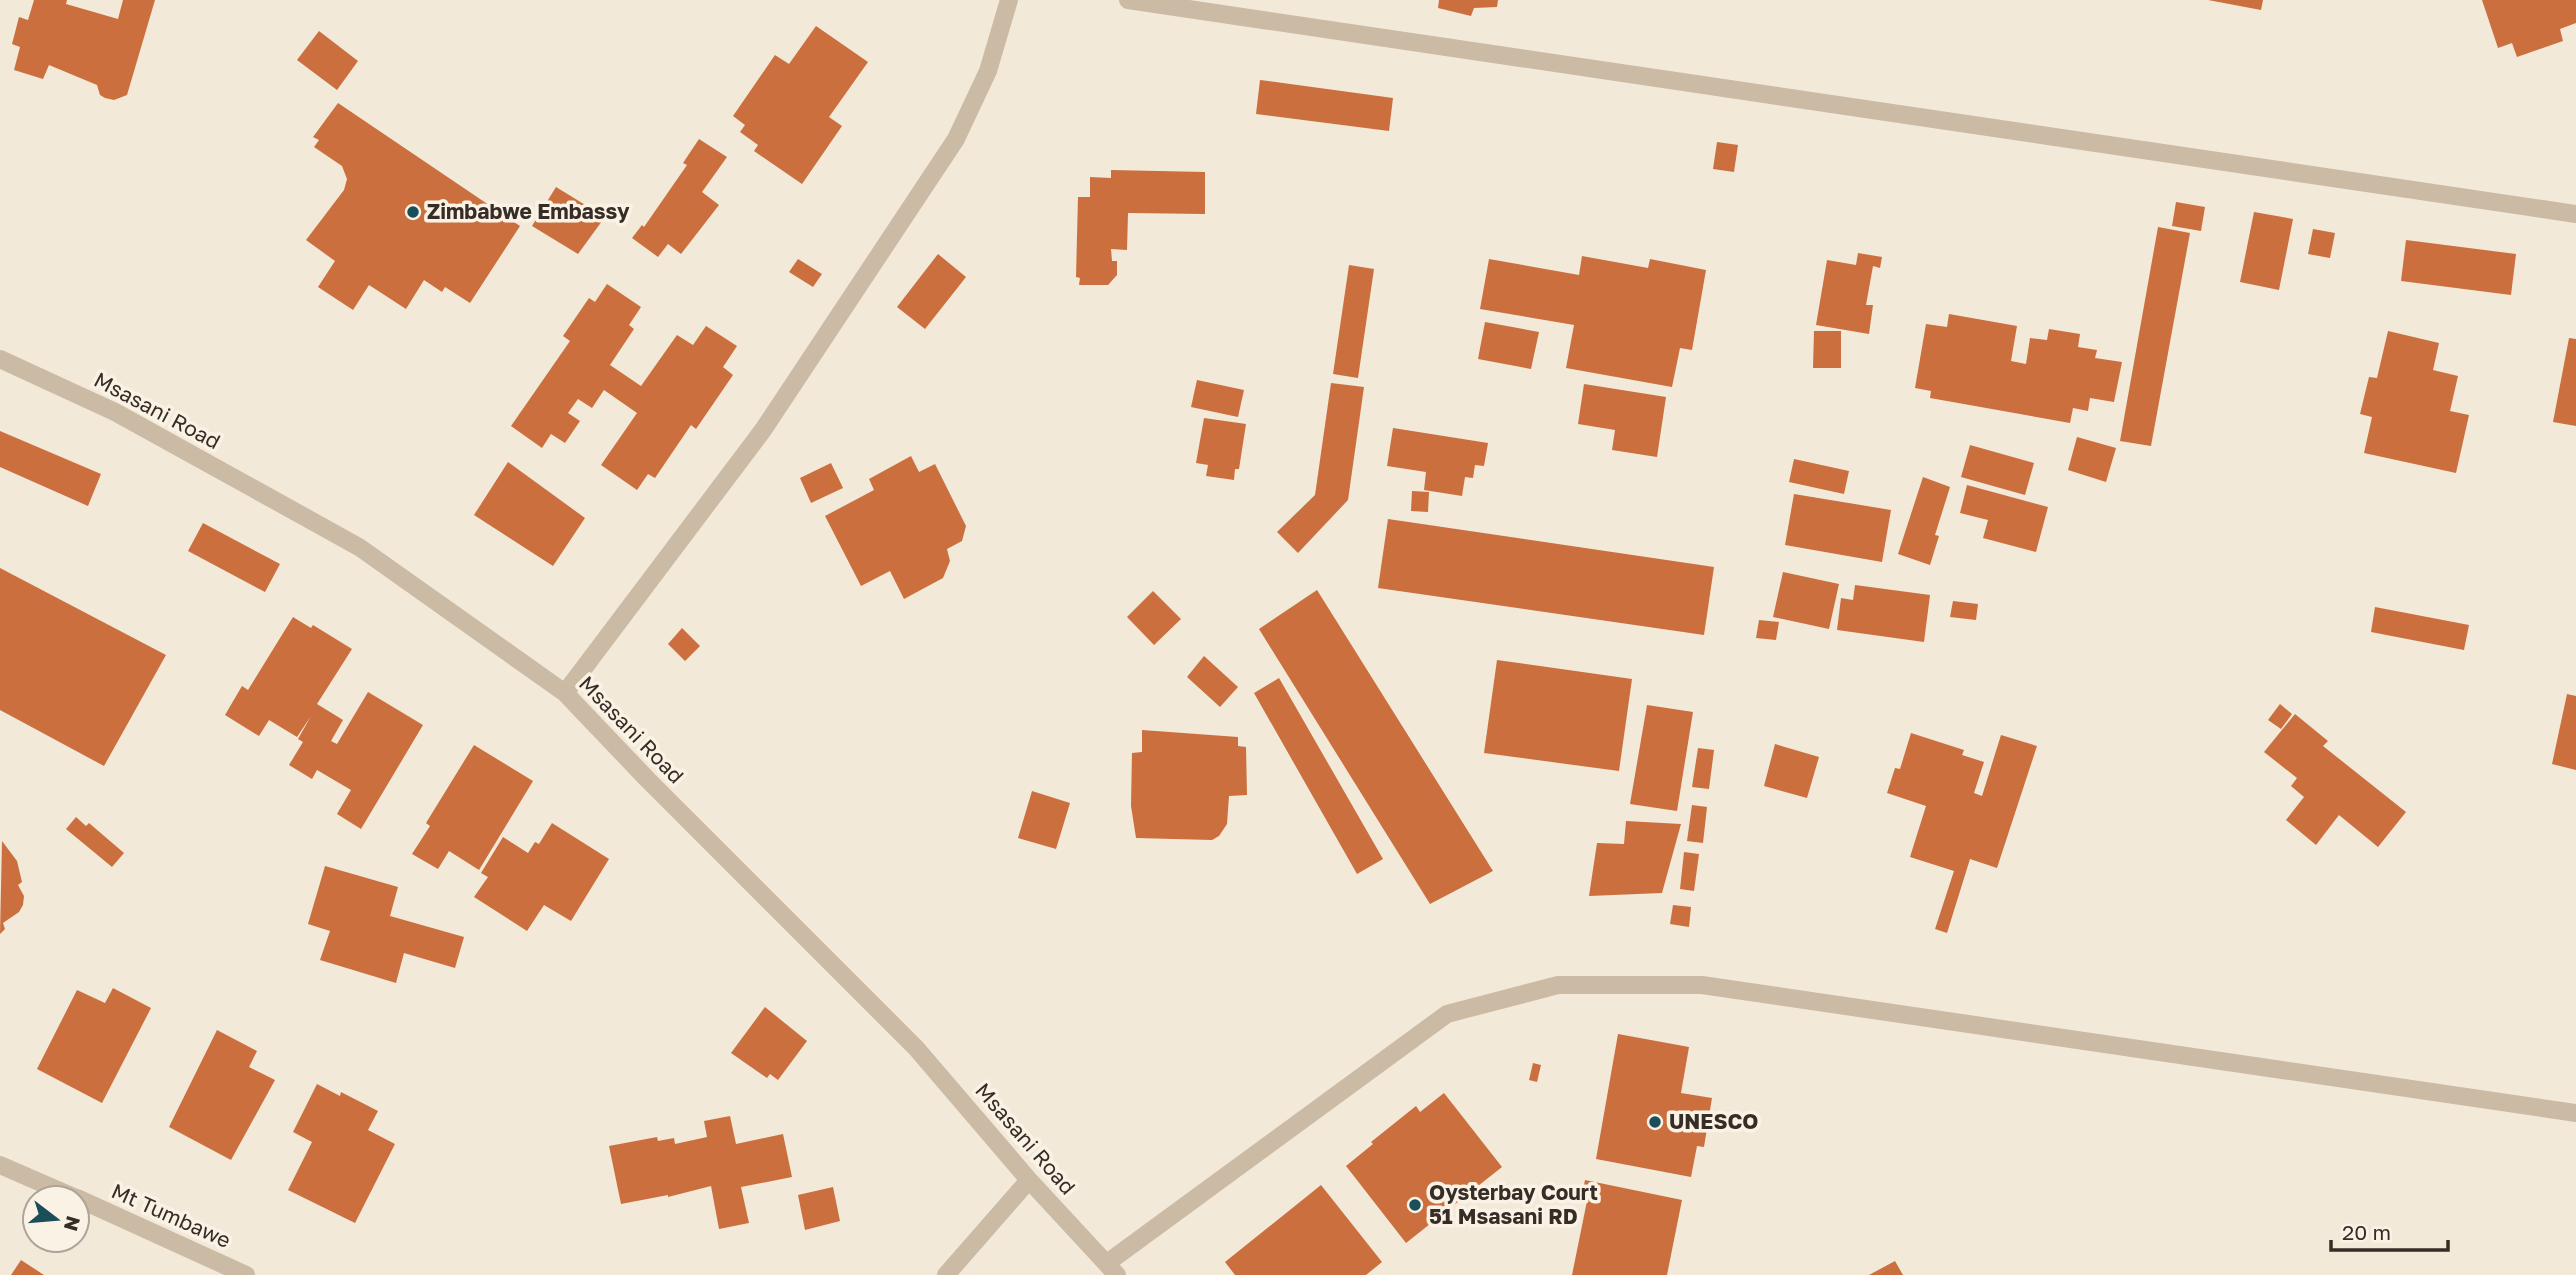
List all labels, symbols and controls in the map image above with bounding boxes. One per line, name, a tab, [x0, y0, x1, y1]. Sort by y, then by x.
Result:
place label: Zimbabwe Embassy	[427, 198, 630, 224]
marker: Zimbabwe Embassy	[405, 204, 421, 220]
street label: Msasani Road	[90, 366, 225, 454]
street label: Msasani Road	[574, 670, 689, 788]
street label: Msasani Road	[970, 1077, 1081, 1199]
place label: UNESCO	[1669, 1108, 1759, 1134]
marker: UNESCO	[1647, 1114, 1663, 1130]
street label: Mt Tumbawe	[108, 1177, 235, 1253]
place label: Oysterbay Court 51 Msasani RD	[1429, 1179, 1598, 1229]
north arrow	[21, 1184, 91, 1254]
marker: Oysterbay Court 51 Msasani RD	[1407, 1197, 1423, 1213]
scale bar	[2331, 1208, 2448, 1252]
text: N	[60, 1214, 86, 1234]
text: 20 m	[2342, 1219, 2391, 1245]

